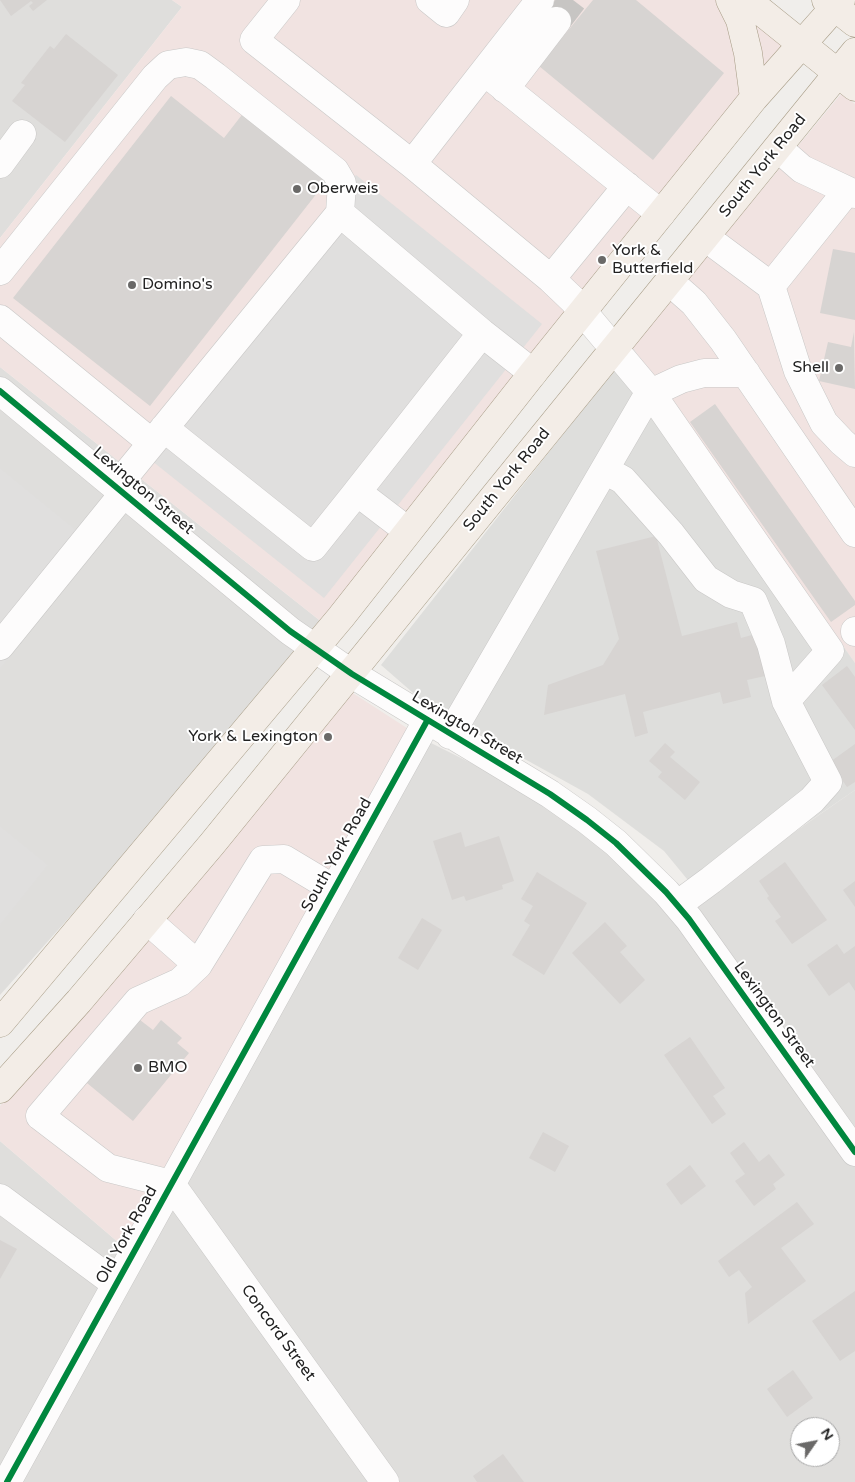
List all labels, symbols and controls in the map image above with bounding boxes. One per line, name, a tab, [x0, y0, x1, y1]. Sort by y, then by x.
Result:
street label: South York Road	[715, 110, 811, 222]
place label: Oberweis	[307, 179, 378, 199]
marker: Oberweis	[291, 183, 303, 195]
place label: York & Butterfield	[612, 241, 693, 279]
marker: York & Butterfield	[596, 254, 608, 266]
place label: Domino's	[142, 275, 213, 295]
marker: Domino's	[126, 279, 138, 291]
place label: Shell	[793, 358, 829, 378]
marker: Shell	[833, 362, 845, 374]
street label: South York Road	[459, 424, 555, 536]
street label: Lexington Street	[89, 443, 197, 539]
street label: Lexington Street	[408, 687, 526, 769]
place label: York & Lexington	[188, 727, 318, 747]
marker: York & Lexington	[322, 731, 334, 743]
street label: South York Road	[298, 795, 376, 915]
street label: Lexington Street	[729, 958, 819, 1072]
place label: BMO	[148, 1058, 188, 1078]
marker: BMO	[132, 1062, 144, 1074]
street label: Old York Road	[92, 1183, 162, 1287]
street label: Concord Street	[237, 1281, 319, 1385]
north arrow	[790, 1417, 840, 1467]
text: N	[817, 1425, 837, 1443]

